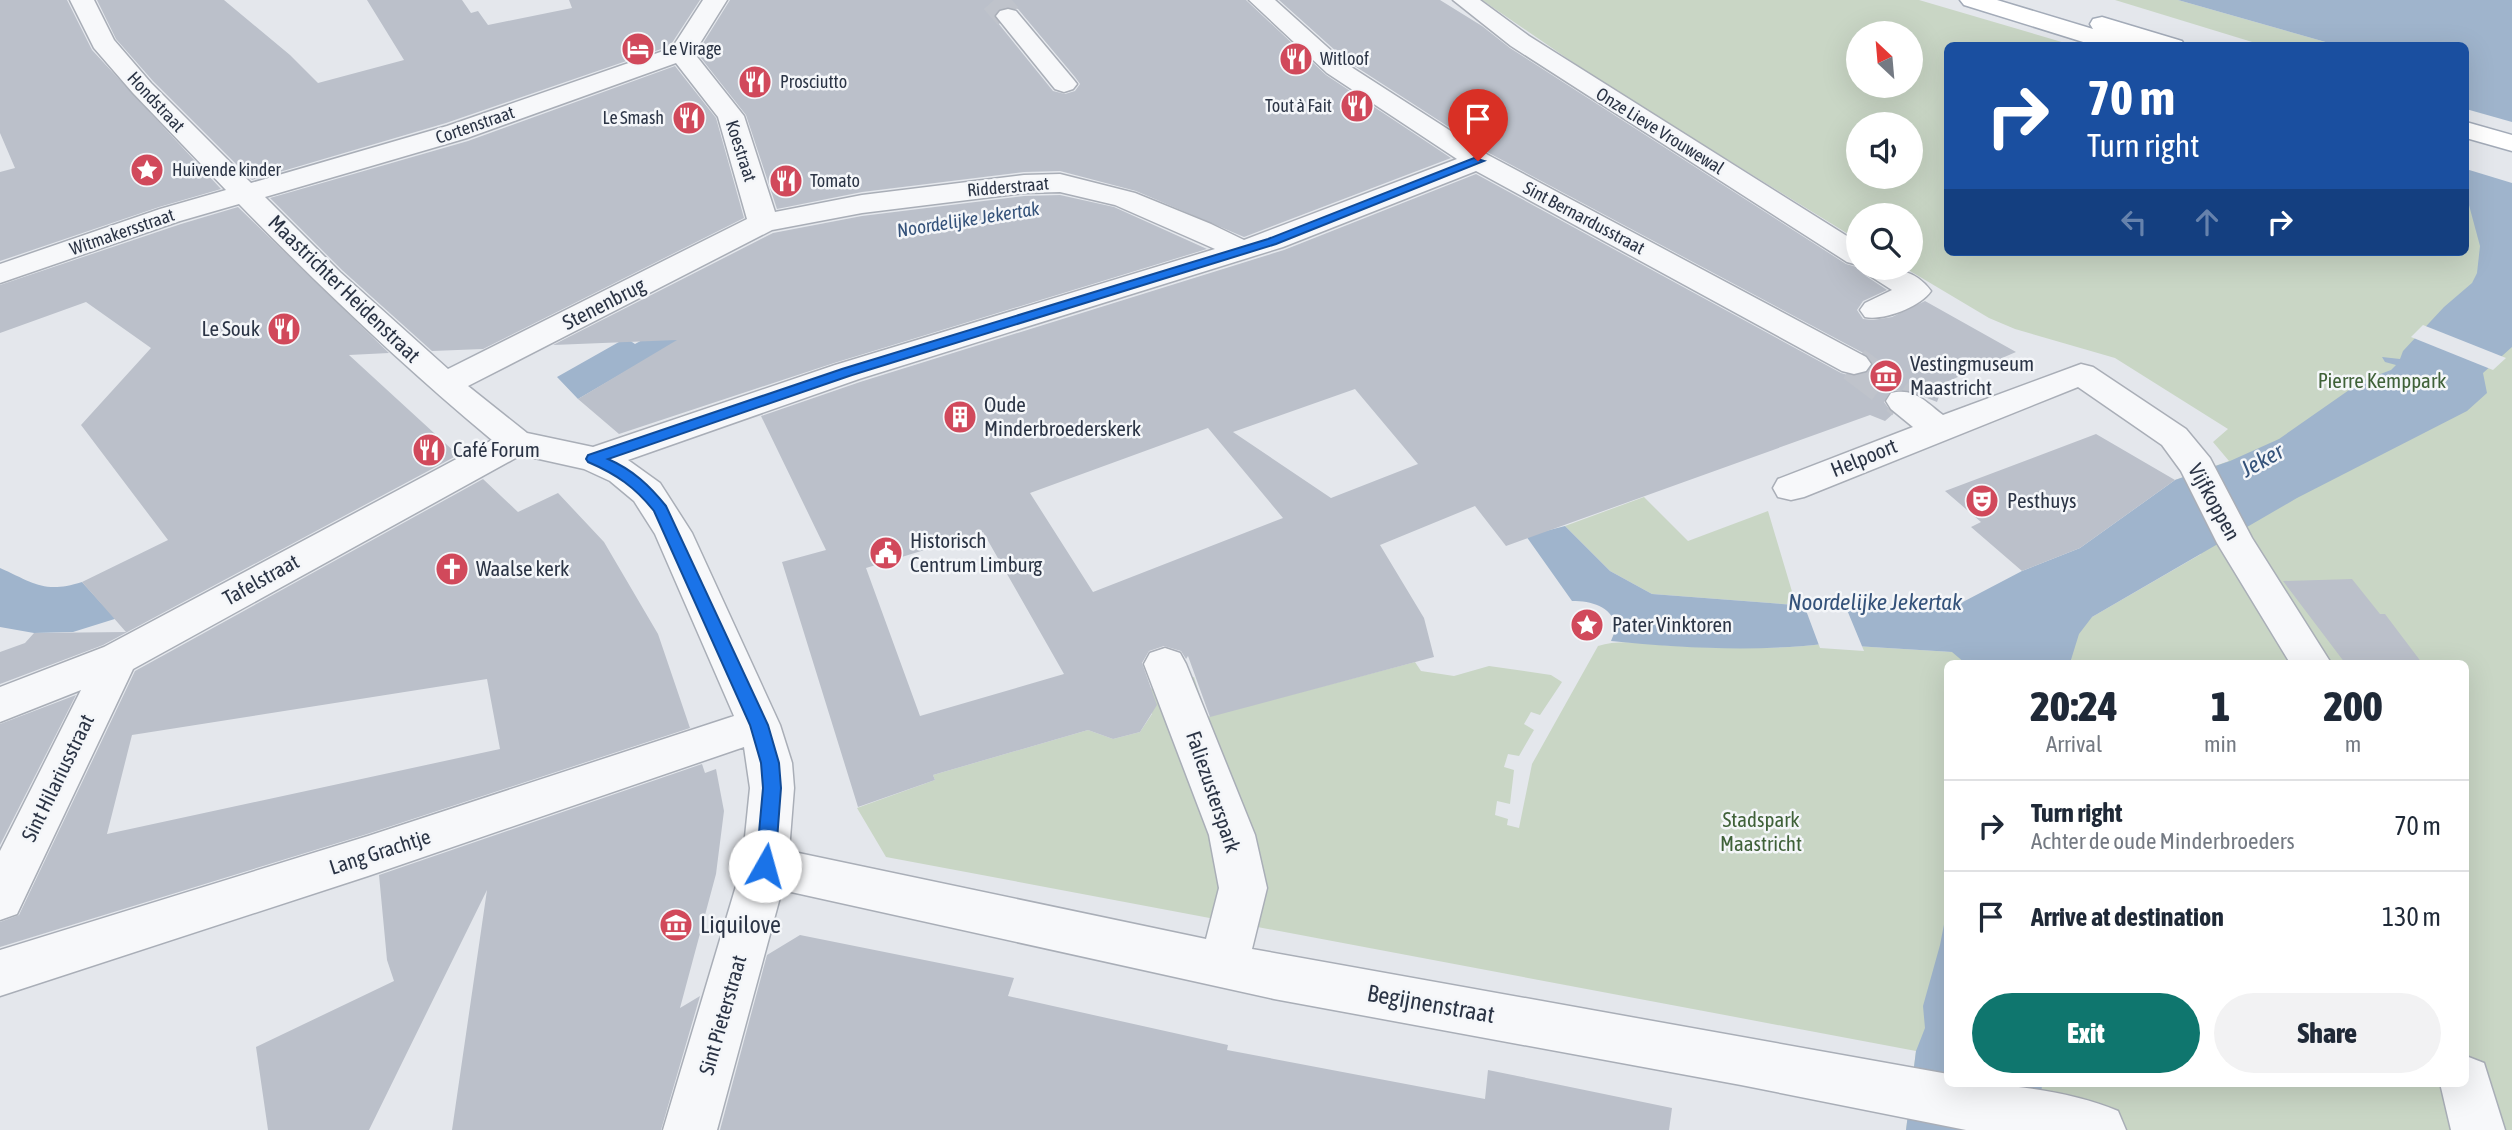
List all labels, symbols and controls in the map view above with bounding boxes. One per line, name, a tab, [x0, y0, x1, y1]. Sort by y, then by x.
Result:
north arrow	[1846, 21, 1923, 98]
map controls	[1846, 21, 1923, 280]
hotel icon: Le Virage	[619, 30, 657, 68]
place label: Le Virage	[662, 38, 721, 59]
restaurant icon: Witloof	[1277, 40, 1315, 78]
place label: Witloof	[1320, 48, 1369, 69]
restaurant icon: Prosciutto	[736, 63, 774, 101]
street label: Hondstraat	[123, 67, 189, 136]
text: 70 m	[2087, 69, 2175, 125]
icon: right	[1972, 70, 2063, 161]
place label: Prosciutto	[780, 71, 847, 92]
street label: Onze Lieve Vrouwewal	[1592, 83, 1728, 178]
restaurant icon: Tout à Fait	[1338, 87, 1376, 125]
pin	[1448, 89, 1508, 161]
place label: Tout à Fait	[1265, 95, 1332, 116]
restaurant icon: Le Smash	[670, 99, 708, 137]
icon: arrive	[1459, 100, 1497, 138]
street label: Cortenstraat	[433, 101, 517, 148]
place label: Le Smash	[602, 107, 664, 128]
button: sound	[1846, 112, 1923, 189]
street label: Koestraat	[722, 117, 761, 184]
text: Turn right	[2087, 127, 2200, 164]
place icon: Huivende kinder	[128, 151, 166, 189]
place label: Huivende kinder	[172, 159, 282, 180]
restaurant icon: Tomato	[767, 162, 805, 200]
place label: Tomato	[810, 170, 860, 191]
street label: Ridderstraat	[966, 172, 1050, 201]
street label: Sint Bernardusstraat	[1520, 177, 1649, 258]
water label: Noordelijke Jekertak	[895, 197, 1041, 241]
button: search	[1846, 203, 1923, 280]
icon: left	[2115, 203, 2153, 241]
icon: ahead	[2188, 203, 2226, 241]
icon: right	[2261, 203, 2299, 241]
street label: Witmakersstraat	[67, 204, 177, 259]
street label: Maastrichter Heidenstraat	[264, 210, 426, 367]
street label: Stenenbrug	[558, 272, 649, 334]
restaurant icon: Le Souk	[265, 310, 303, 348]
place label: Le Souk	[201, 316, 260, 340]
place label: Vestingmuseum Maastricht	[1910, 351, 2034, 399]
museum icon: Vestingmuseum Maastricht	[1867, 357, 1905, 395]
park label: Pierre Kemppark	[2318, 368, 2446, 392]
place label: Oude Minderbroederskerk	[984, 392, 1141, 440]
building icon: Oude Minderbroederskerk	[941, 398, 979, 436]
restaurant icon: Café Forum	[410, 431, 448, 469]
street label: Helpoort	[1827, 433, 1900, 481]
place label: Café Forum	[453, 437, 540, 461]
water label: Jeker	[2235, 437, 2289, 483]
street label: Vijfkoppen	[2184, 459, 2246, 544]
theatre icon: Pesthuys	[1963, 482, 2001, 520]
place label: Pesthuys	[2007, 488, 2076, 512]
place label: Historisch Centrum Limburg	[910, 528, 1042, 576]
public building icon: Historisch Centrum Limburg	[867, 534, 905, 572]
street label: Tafelstraat	[218, 548, 303, 610]
church icon: Waalse kerk	[433, 550, 471, 588]
place label: Waalse kerk	[476, 556, 569, 580]
water label: Noordelijke Jekertak	[1788, 589, 1963, 615]
place icon: Pater Vinktoren	[1568, 606, 1606, 644]
place label: Pater Vinktoren	[1612, 612, 1732, 636]
text: 20:24	[2030, 682, 2118, 730]
text: 1	[2211, 682, 2230, 730]
text: 200	[2323, 682, 2383, 730]
street label: Sint Hilariusstraat	[16, 710, 98, 845]
street label: Faliezusterspark	[1182, 728, 1246, 856]
text: Arrival	[2046, 731, 2102, 757]
text: min	[2204, 731, 2237, 757]
text: m	[2345, 731, 2361, 757]
text: Turn right	[2031, 798, 2122, 828]
park label: Stadspark Maastricht	[1720, 807, 1802, 855]
icon: right	[1972, 807, 2010, 845]
text: 70 m	[2394, 811, 2441, 841]
street label: Lang Grachtje	[326, 823, 433, 879]
text: Achter de oude Minderbroeders	[2031, 828, 2295, 854]
position arrow	[728, 829, 802, 903]
icon: arrive	[1972, 898, 2010, 936]
text: Arrive at destination	[2031, 902, 2224, 932]
text: 130 m	[2382, 902, 2441, 932]
museum icon: Liquilove	[657, 906, 695, 944]
place label: Liquilove	[700, 911, 781, 938]
street label: Sint Pieterstraat	[694, 952, 751, 1077]
street label: Begijnenstraat	[1365, 979, 1497, 1028]
button: Exit	[1972, 993, 2200, 1073]
button: Share	[2214, 993, 2441, 1073]

